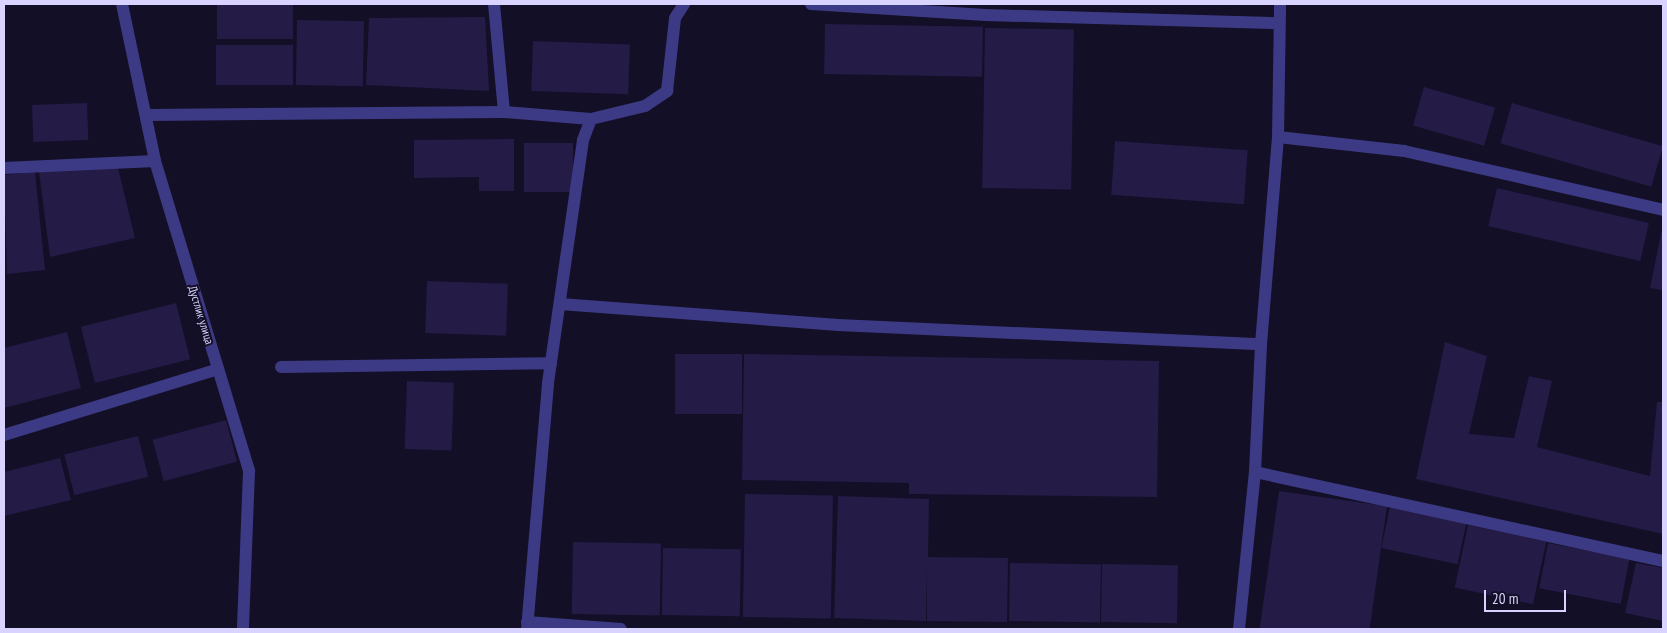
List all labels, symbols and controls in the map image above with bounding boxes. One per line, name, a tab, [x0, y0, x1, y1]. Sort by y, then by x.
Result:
street label: Дустлик улица	[185, 284, 217, 346]
scale bar	[1487, 580, 1570, 612]
text: 20 m	[1492, 589, 1518, 608]

